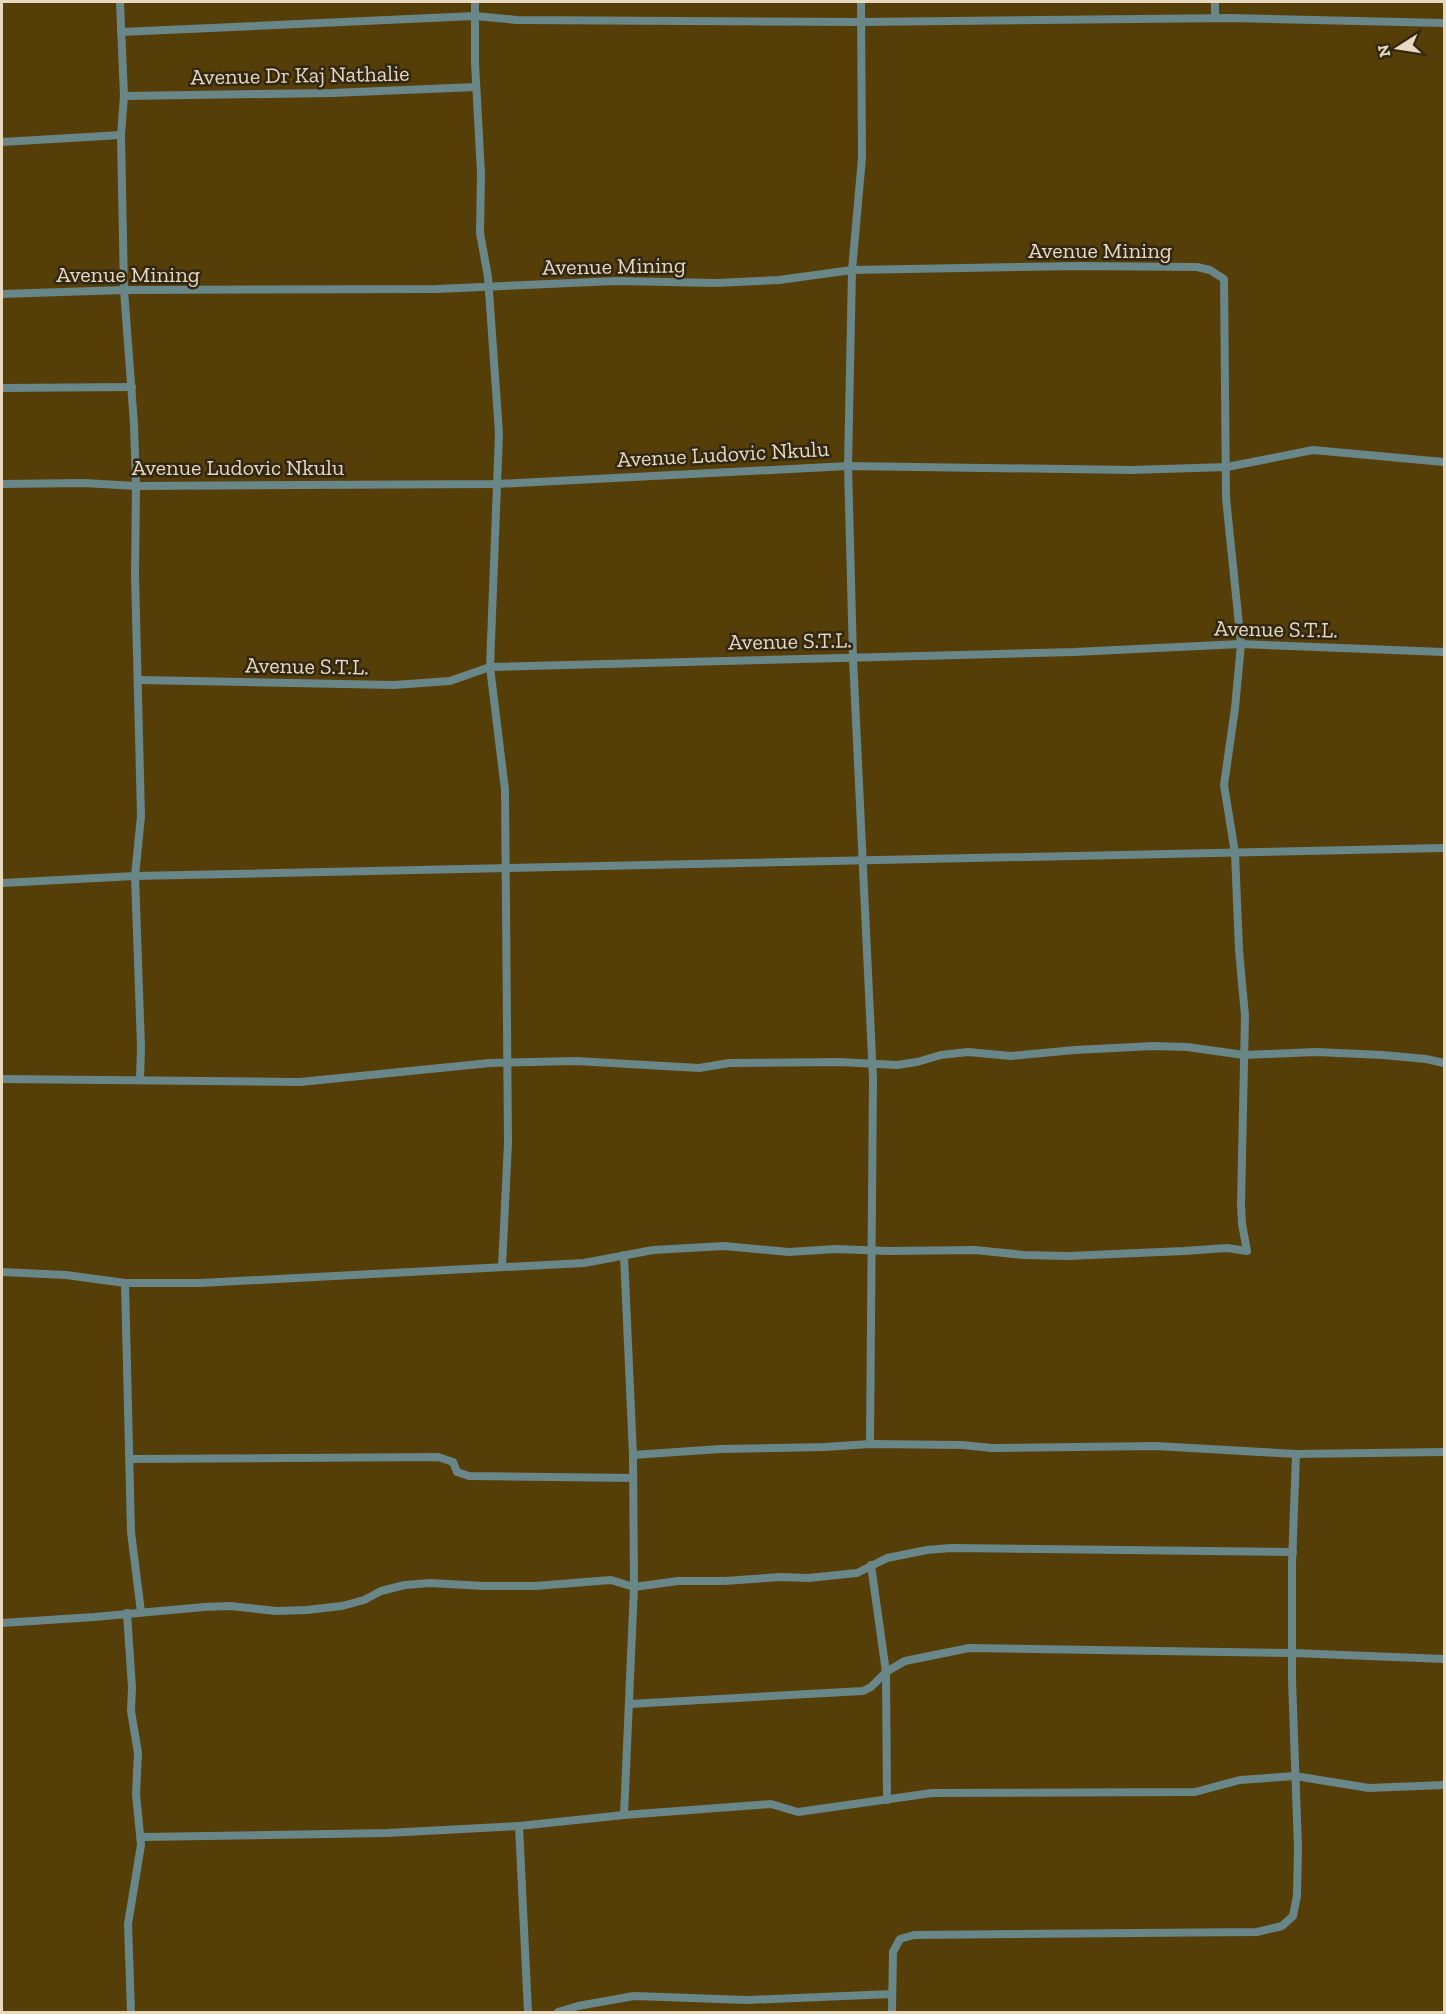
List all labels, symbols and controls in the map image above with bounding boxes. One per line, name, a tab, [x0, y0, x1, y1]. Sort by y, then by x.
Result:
north arrow	[1368, 18, 1428, 78]
text: N	[1373, 43, 1394, 59]
street label: Avenue Dr Kaj Nathalie	[190, 60, 410, 90]
street label: Avenue Mining	[1028, 237, 1172, 264]
street label: Avenue Mining	[542, 251, 686, 281]
street label: Avenue Mining	[56, 261, 200, 288]
street label: Avenue Ludovic Nkulu	[616, 435, 831, 473]
street label: Avenue Ludovic Nkulu	[132, 454, 345, 481]
street label: Avenue S.T.L.	[1214, 614, 1338, 644]
street label: Avenue S.T.L.	[728, 626, 852, 656]
street label: Avenue S.T.L.	[245, 651, 369, 681]

